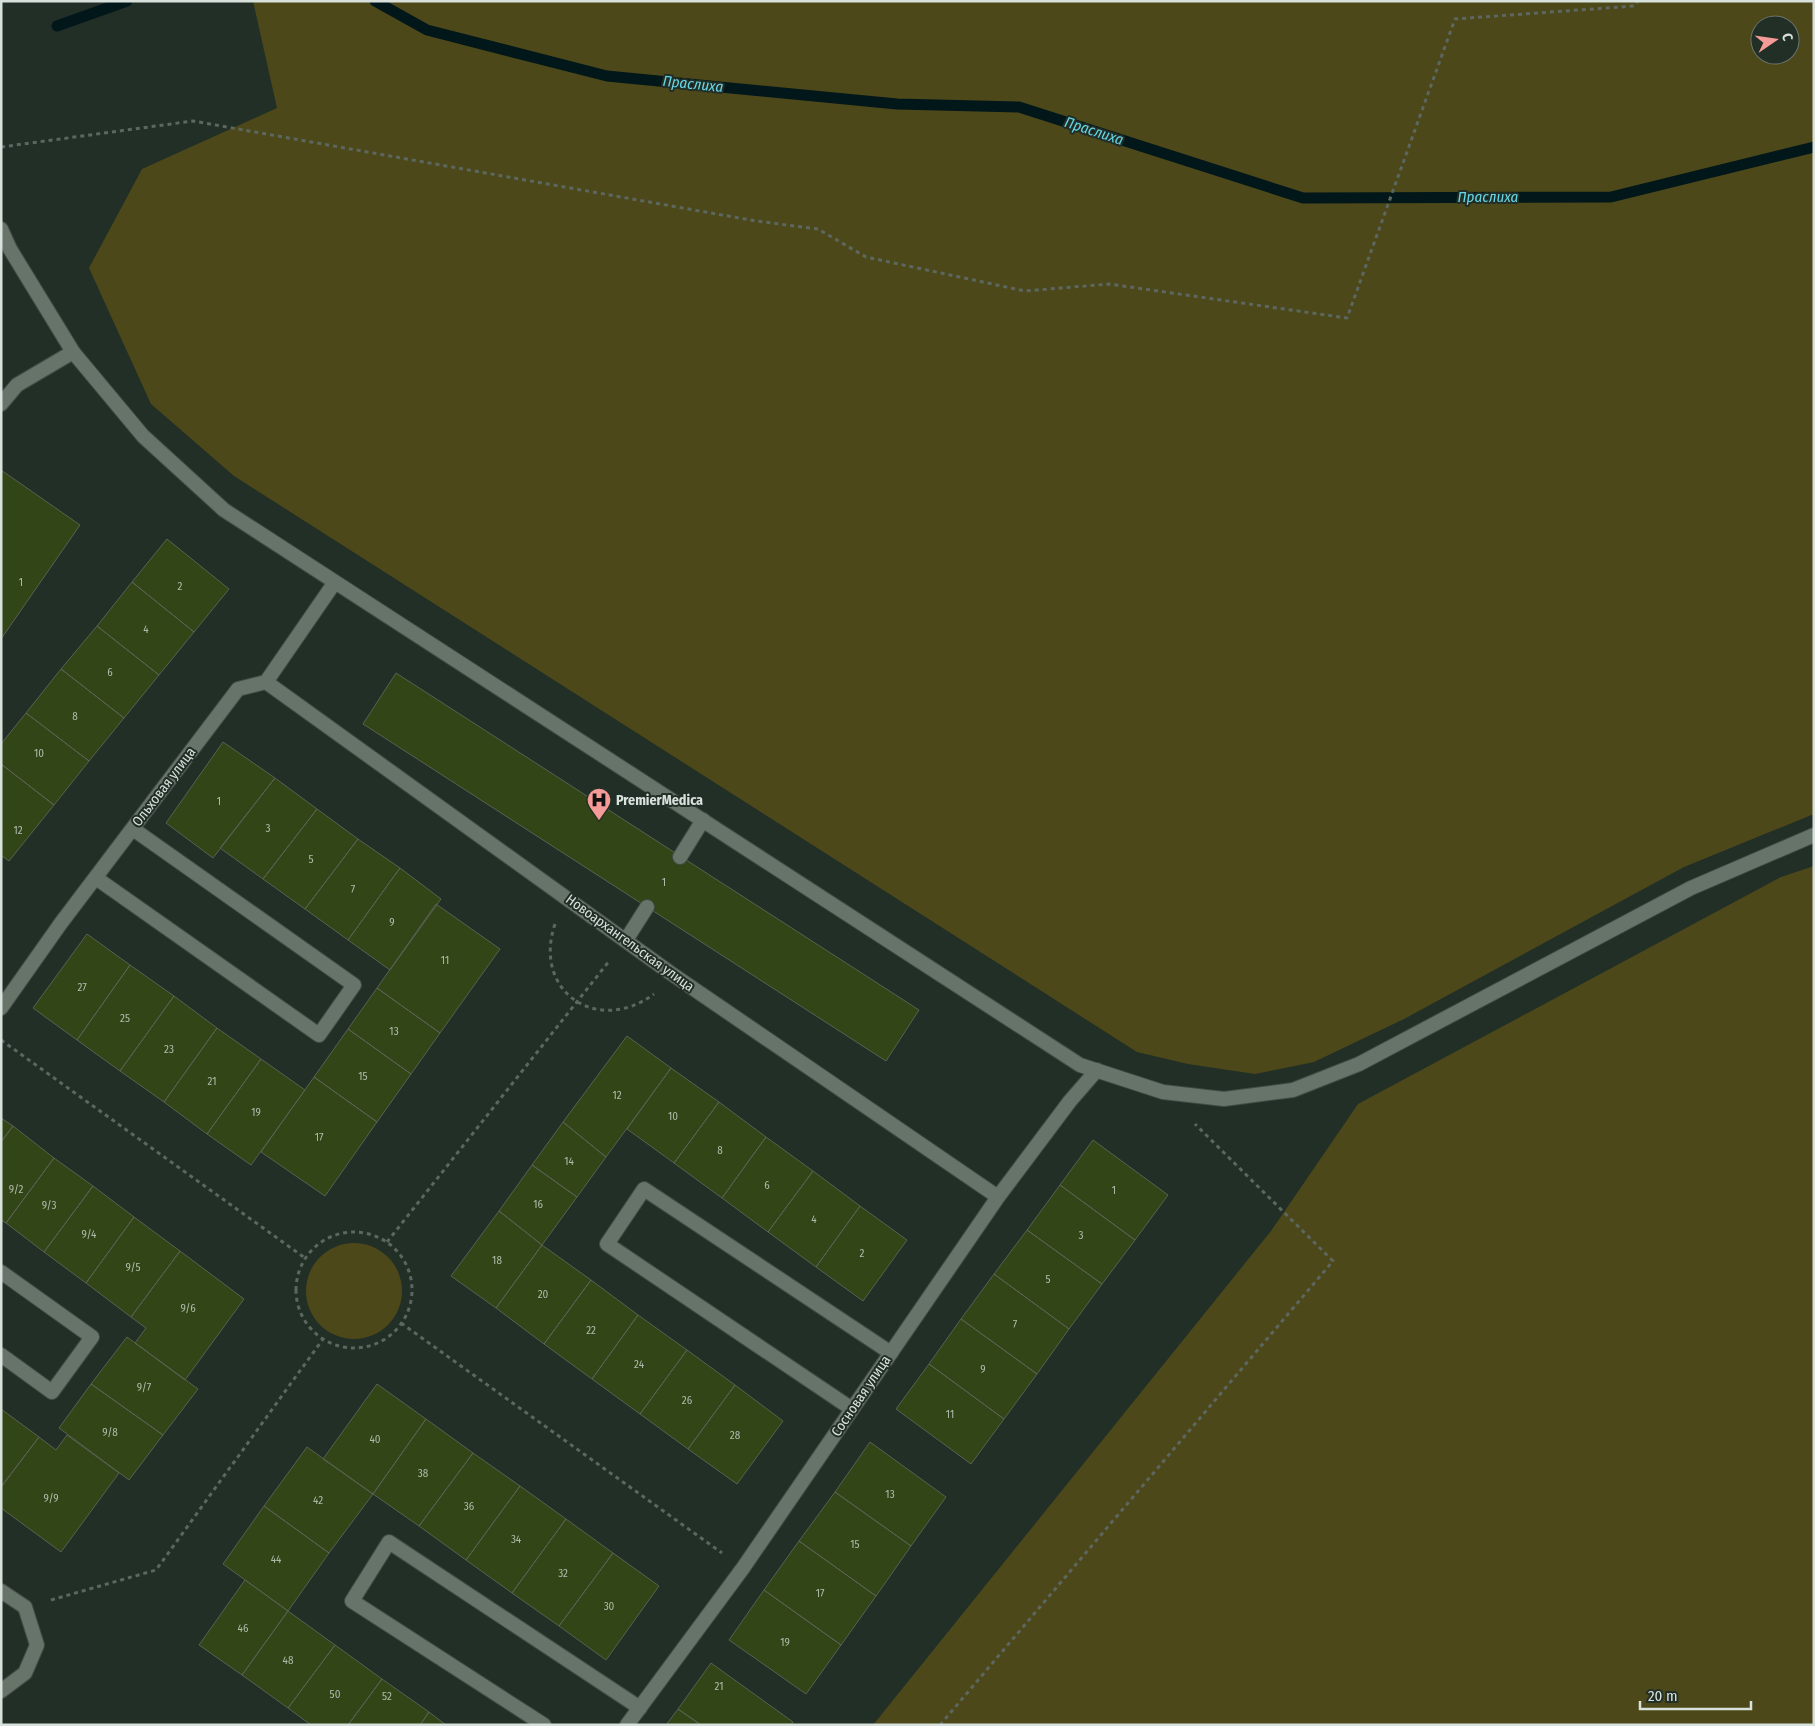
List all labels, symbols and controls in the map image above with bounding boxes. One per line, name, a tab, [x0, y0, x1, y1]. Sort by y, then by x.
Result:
north arrow	[1750, 15, 1800, 65]
text: С	[1778, 32, 1796, 43]
water label: Праслиха	[662, 72, 724, 96]
water label: Праслиха	[1062, 113, 1126, 149]
water label: Праслиха	[1458, 188, 1519, 206]
house number: 1	[19, 576, 23, 589]
house number: 2	[178, 580, 183, 593]
house number: 4	[143, 623, 149, 636]
house number: 6	[107, 666, 113, 679]
house number: 8	[72, 710, 78, 723]
street label: Ольховая улица	[129, 744, 199, 830]
house number: 10	[34, 747, 44, 760]
hospital icon: PremierMedica	[586, 787, 612, 821]
place label: PremierMedica	[616, 792, 703, 809]
house number: 1	[217, 795, 221, 808]
house number: 3	[266, 822, 271, 835]
house number: 12	[13, 824, 23, 837]
house number: 5	[308, 853, 314, 866]
house number: 1	[662, 876, 666, 889]
house number: 7	[351, 883, 356, 896]
street label: Новоархангельская улица	[562, 891, 698, 995]
house number: 9	[389, 916, 395, 929]
house number: 11	[441, 954, 449, 967]
house number: 27	[77, 981, 87, 994]
house number: 25	[120, 1012, 130, 1025]
house number: 13	[389, 1025, 399, 1038]
house number: 23	[164, 1043, 174, 1056]
house number: 15	[358, 1070, 368, 1083]
house number: 21	[208, 1075, 216, 1088]
house number: 12	[612, 1089, 622, 1102]
house number: 19	[251, 1106, 261, 1119]
house number: 10	[668, 1110, 678, 1123]
house number: 17	[315, 1131, 324, 1144]
house number: 8	[717, 1144, 723, 1157]
house number: 14	[564, 1155, 574, 1168]
house number: 6	[764, 1179, 770, 1192]
house number: 9/2	[9, 1183, 23, 1196]
house number: 1	[1112, 1184, 1116, 1197]
house number: 16	[533, 1198, 543, 1211]
house number: 9/3	[42, 1199, 56, 1212]
house number: 4	[811, 1213, 817, 1226]
house number: 9/4	[82, 1228, 97, 1241]
house number: 3	[1079, 1229, 1084, 1242]
house number: 2	[860, 1247, 865, 1260]
house number: 18	[492, 1254, 502, 1267]
house number: 9/5	[126, 1261, 140, 1274]
house number: 5	[1045, 1273, 1051, 1286]
house number: 20	[538, 1288, 549, 1301]
house number: 9/6	[180, 1302, 196, 1315]
house number: 7	[1013, 1318, 1018, 1331]
house number: 22	[586, 1324, 596, 1337]
street label: Сосновая улица	[828, 1352, 894, 1440]
house number: 24	[634, 1358, 645, 1371]
house number: 9	[980, 1363, 986, 1376]
house number: 9/7	[137, 1381, 152, 1394]
house number: 26	[682, 1394, 693, 1407]
house number: 11	[946, 1408, 954, 1421]
house number: 9/8	[102, 1426, 118, 1439]
house number: 28	[730, 1429, 741, 1442]
house number: 40	[369, 1433, 381, 1446]
house number: 38	[418, 1467, 429, 1480]
house number: 13	[885, 1488, 895, 1501]
house number: 9/9	[44, 1492, 58, 1505]
house number: 42	[313, 1494, 323, 1507]
house number: 36	[464, 1500, 475, 1513]
house number: 34	[511, 1533, 522, 1546]
house number: 15	[850, 1538, 860, 1551]
house number: 44	[271, 1553, 282, 1566]
house number: 32	[558, 1567, 568, 1580]
house number: 17	[816, 1587, 825, 1600]
house number: 30	[604, 1600, 615, 1613]
house number: 46	[238, 1622, 249, 1635]
house number: 19	[780, 1636, 790, 1649]
house number: 48	[283, 1654, 294, 1667]
scale bar	[1640, 1678, 1751, 1710]
house number: 21	[715, 1680, 723, 1693]
text: 20 m	[1648, 1687, 1678, 1705]
house number: 50	[330, 1688, 341, 1701]
house number: 52	[382, 1690, 392, 1703]

